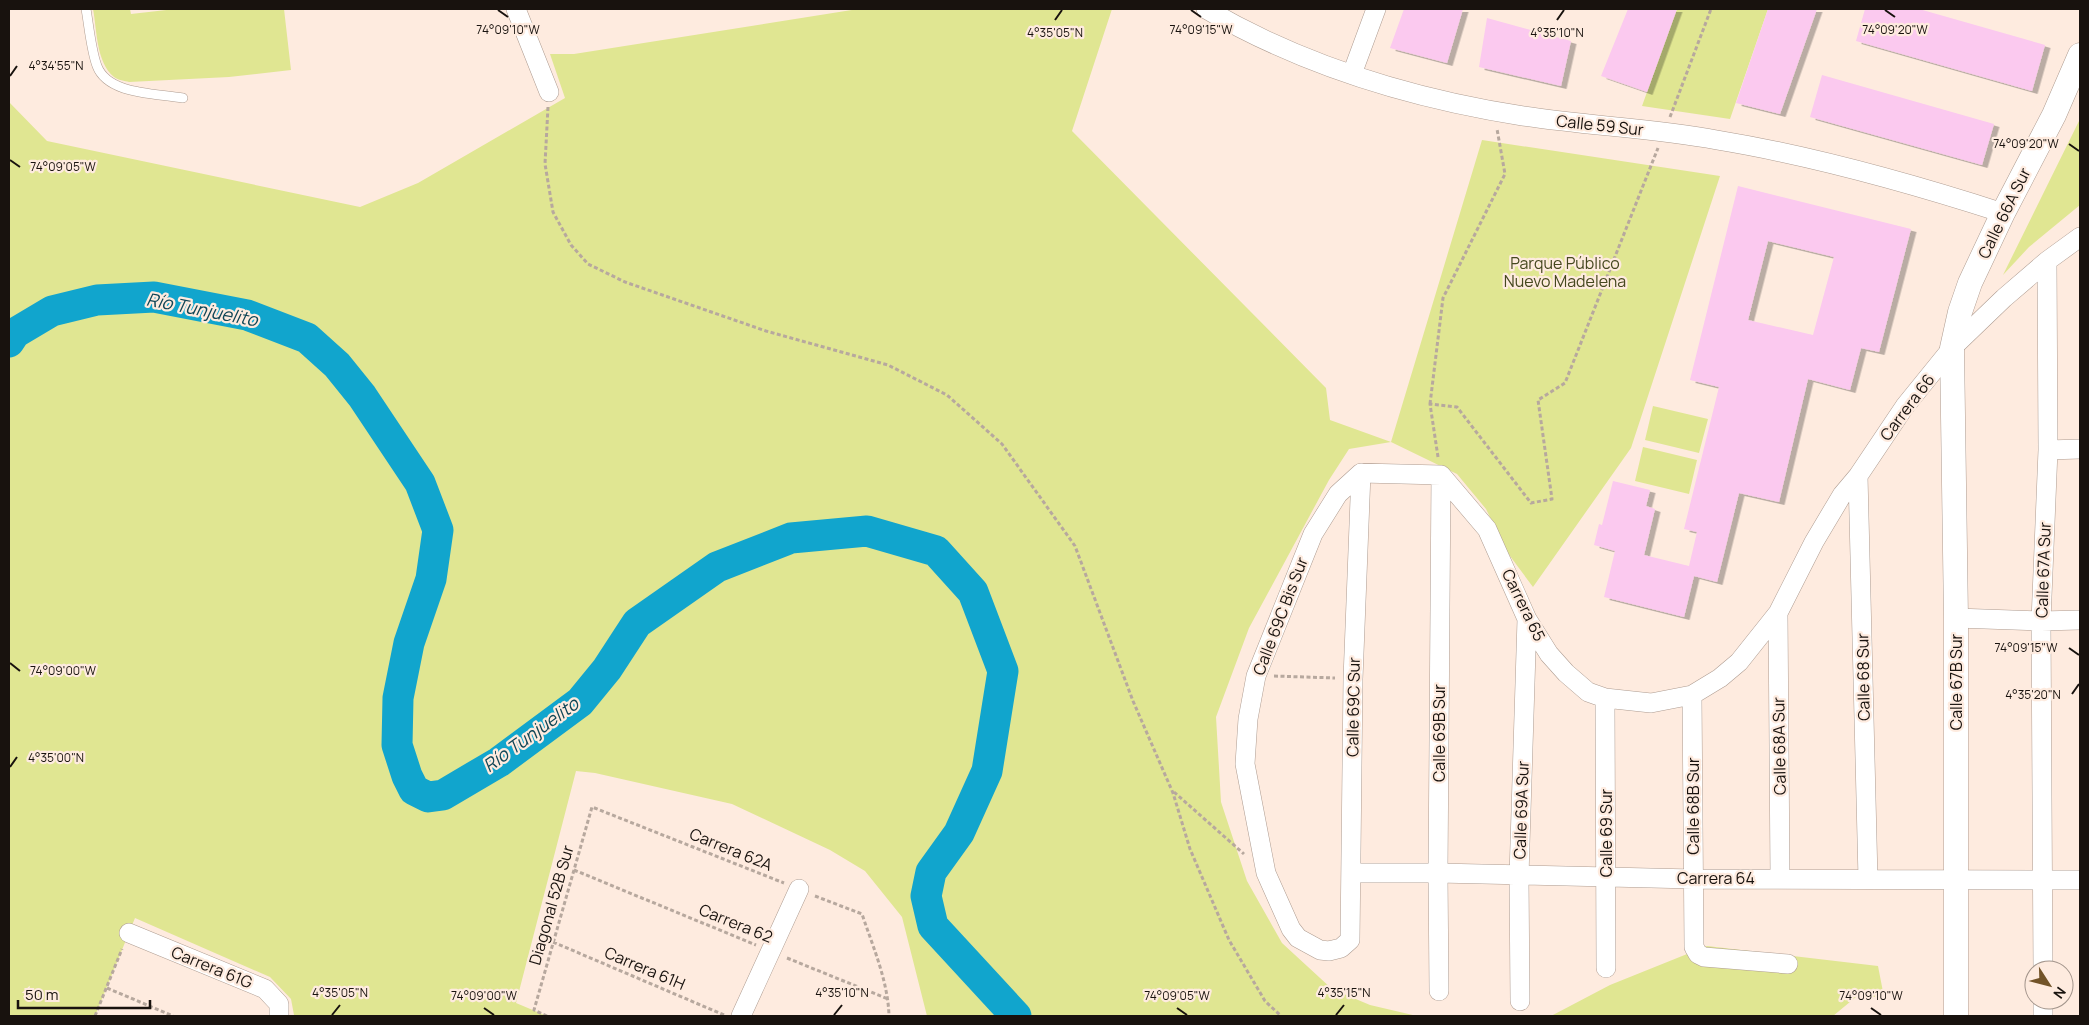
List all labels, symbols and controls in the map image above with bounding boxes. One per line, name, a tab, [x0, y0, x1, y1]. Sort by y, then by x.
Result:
text: 74°09'10"W	[476, 21, 540, 38]
text: 74°09'15"W	[1170, 21, 1233, 38]
text: 74°09'20"W	[1862, 21, 1928, 38]
text: 4°35'05"N	[1027, 24, 1083, 41]
text: 4°35'10"N	[1530, 24, 1584, 41]
text: 4°34'55"N	[28, 57, 84, 74]
street label: Calle 59 Sur	[1555, 109, 1645, 141]
text: 74°09'20"W	[1993, 135, 2059, 152]
text: 74°09'05"W	[30, 158, 97, 175]
street label: Calle 66A Sur	[1972, 164, 2036, 262]
park label: Parque Público Nuevo Madelena	[1504, 252, 1626, 292]
water label: Río Tunjuelito	[145, 286, 261, 332]
street label: Carrera 66	[1875, 369, 1939, 445]
street label: Calle 67A Sur	[2030, 521, 2056, 618]
street label: Calle 69C Bis Sur	[1247, 554, 1313, 678]
street label: Carrera 65	[1497, 565, 1551, 645]
street label: Calle 68 Sur	[1851, 633, 1875, 721]
street label: Calle 67B Sur	[1945, 634, 1967, 730]
text: 74°09'15"W	[1995, 639, 2058, 656]
street label: Calle 69C Sur	[1341, 657, 1365, 757]
text: 74°09'00"W	[30, 662, 97, 679]
street label: Calle 69B Sur	[1428, 684, 1450, 782]
text: 4°35'20"N	[2005, 686, 2061, 703]
water label: Río Tunjuelito	[478, 691, 584, 777]
street label: Calle 68A Sur	[1767, 697, 1791, 795]
text: 4°35'00"N	[28, 749, 84, 766]
street label: Calle 68B Sur	[1682, 757, 1704, 855]
street label: Calle 69A Sur	[1508, 760, 1534, 860]
street label: Calle 69 Sur	[1595, 789, 1617, 877]
street label: Carrera 62A	[686, 822, 776, 876]
street label: Diagonal 52B Sur	[523, 842, 579, 967]
street label: Carrera 64	[1677, 867, 1755, 889]
street label: Carrera 62	[696, 898, 776, 948]
street label: Carrera 61G	[168, 941, 256, 993]
street label: Carrera 61H	[601, 941, 689, 995]
north arrow	[2024, 960, 2074, 1010]
scale bar	[18, 978, 150, 1010]
text: N	[2049, 983, 2071, 1003]
text: 50 m	[25, 984, 59, 1005]
text: 4°35'05"N	[312, 984, 368, 1001]
text: 4°35'10"N	[815, 984, 869, 1001]
text: 4°35'15"N	[1317, 984, 1371, 1001]
text: 74°09'00"W	[451, 987, 518, 1004]
text: 74°09'05"W	[1144, 987, 1211, 1004]
text: 74°09'10"W	[1839, 987, 1903, 1004]

